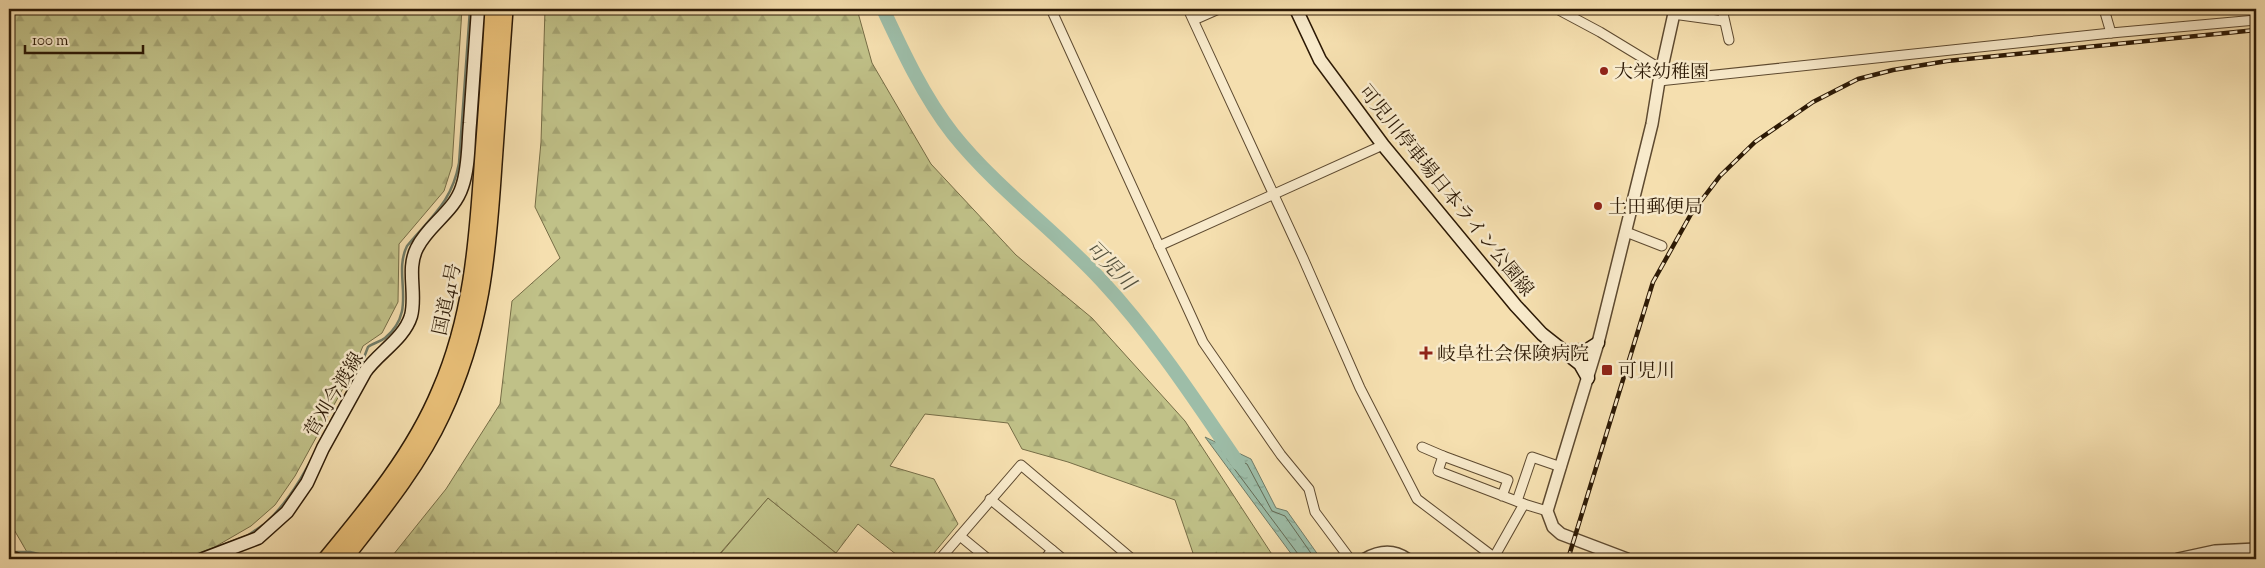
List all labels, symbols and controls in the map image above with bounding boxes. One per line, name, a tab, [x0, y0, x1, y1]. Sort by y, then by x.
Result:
scale bar	[25, 22, 142, 54]
text: 100 m	[32, 31, 69, 52]
place label: 大栄幼稚園	[1614, 60, 1709, 87]
marker: 大栄幼稚園	[1598, 65, 1610, 77]
street label: 可児川停車場日本ライン公園線	[1351, 80, 1539, 303]
place label: 土田郵便局	[1608, 195, 1703, 222]
marker: 土田郵便局	[1592, 200, 1604, 212]
water label: 可児川	[1078, 235, 1142, 300]
street label: 国道41号	[428, 261, 469, 338]
place label: 岐阜社会保険病院	[1437, 342, 1589, 369]
marker: 岐阜社会保険病院	[1419, 346, 1433, 360]
street label: 菅刈今渡線	[299, 348, 371, 443]
place label: 可児川	[1618, 359, 1675, 386]
marker: 可児川	[1600, 363, 1614, 377]

